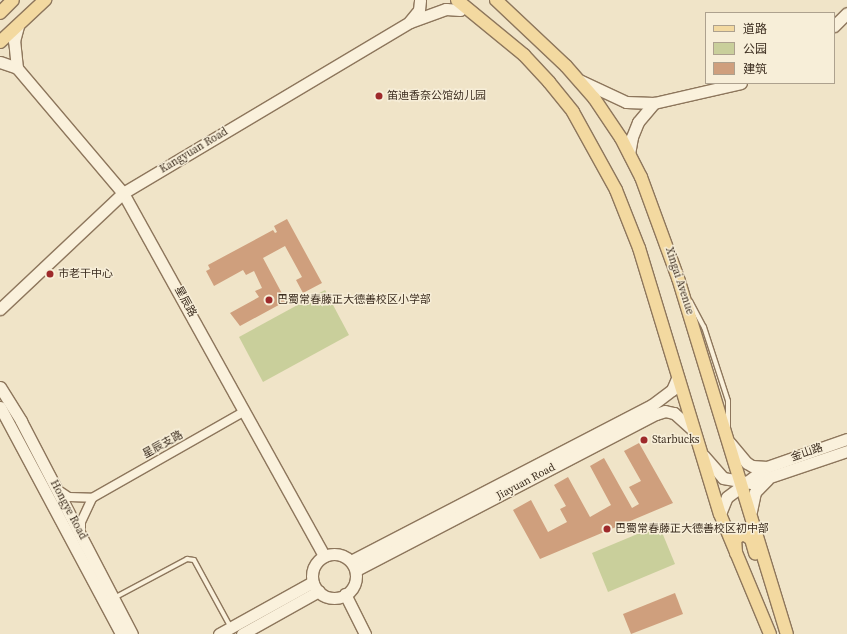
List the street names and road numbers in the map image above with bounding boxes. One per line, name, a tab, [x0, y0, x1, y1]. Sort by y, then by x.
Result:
street label: Kangyuan Road	[158, 126, 230, 176]
street label: Xingai Avenue	[662, 246, 696, 316]
street label: 星辰路	[171, 284, 199, 320]
street label: 星辰支路	[141, 429, 185, 461]
street label: 金山路	[789, 441, 825, 465]
street label: Jiayuan Road	[494, 461, 558, 503]
street label: Hongye Road	[47, 478, 89, 542]

